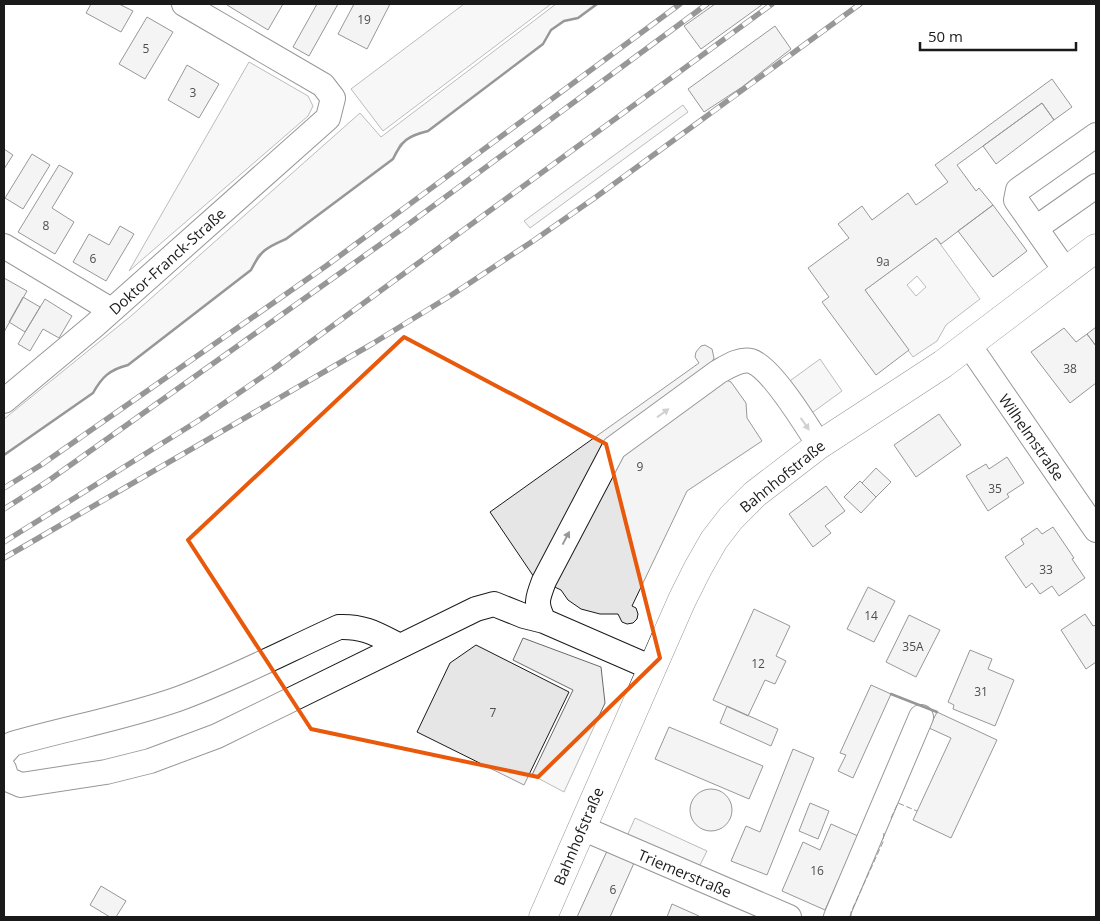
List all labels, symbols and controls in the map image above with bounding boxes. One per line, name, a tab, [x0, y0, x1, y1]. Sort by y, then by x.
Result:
house number: 19	[357, 11, 371, 28]
scale bar	[920, 20, 1076, 52]
text: 50 m	[928, 26, 963, 46]
house number: 5	[143, 40, 150, 57]
house number: 3	[190, 84, 197, 101]
street label: Doktor-Franck-Straße	[104, 203, 230, 319]
house number: 8	[43, 217, 50, 234]
house number: 6	[90, 250, 97, 267]
house number: 9a	[876, 253, 890, 270]
house number: 38	[1063, 360, 1077, 377]
street label: Wilhelmstraße	[995, 390, 1069, 484]
one-way arrow	[656, 407, 669, 418]
one-way arrow	[800, 417, 810, 431]
street label: Bahnhofstraße	[735, 435, 829, 517]
house number: 9	[637, 458, 644, 475]
house number: 35	[988, 480, 1002, 497]
one-way arrow	[562, 531, 570, 546]
house number: 33	[1039, 561, 1053, 578]
house number: 14	[864, 607, 878, 624]
house number: 35A	[902, 638, 924, 655]
house number: 12	[751, 655, 765, 672]
house number: 31	[974, 683, 988, 700]
house number: 7	[490, 704, 497, 721]
street label: Bahnhofstraße	[548, 784, 608, 888]
street label: Triemerstraße	[635, 844, 735, 902]
house number: 16	[810, 862, 824, 879]
house number: 6	[610, 881, 617, 898]

